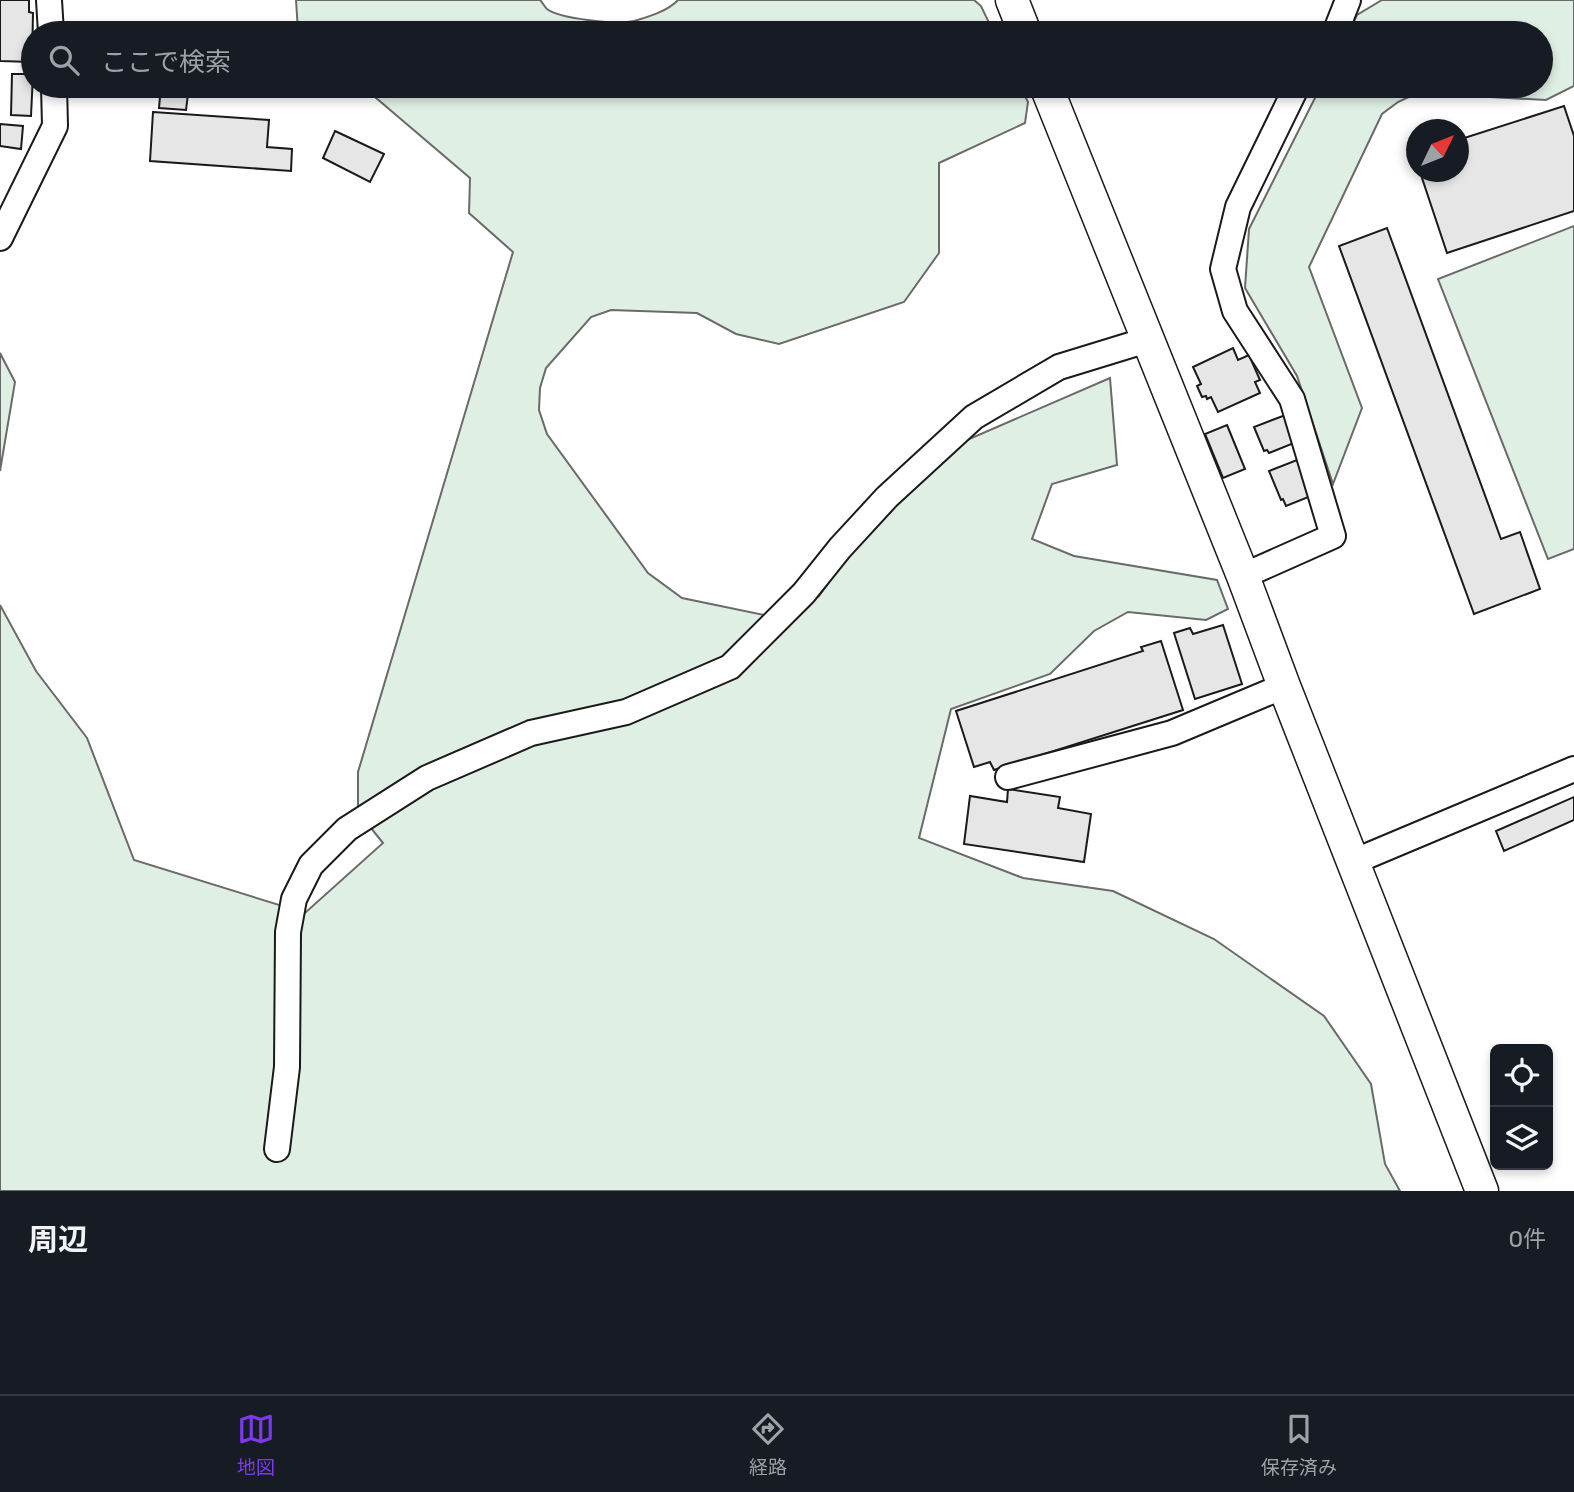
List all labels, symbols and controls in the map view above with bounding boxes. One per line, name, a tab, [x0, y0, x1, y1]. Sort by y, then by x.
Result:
search box	[21, 21, 1553, 98]
icon: search	[45, 41, 83, 79]
text: ここで検索	[101, 47, 231, 78]
north arrow	[1406, 119, 1469, 182]
map controls	[1490, 1044, 1553, 1170]
button: locate	[1490, 1044, 1553, 1107]
button: layers	[1490, 1107, 1553, 1170]
text: 周辺	[28, 1222, 88, 1258]
text: 0件	[1508, 1225, 1546, 1253]
tab: 地図	[237, 1410, 275, 1479]
tab: 経路	[749, 1410, 787, 1479]
tab: 保存済み	[1261, 1410, 1337, 1479]

